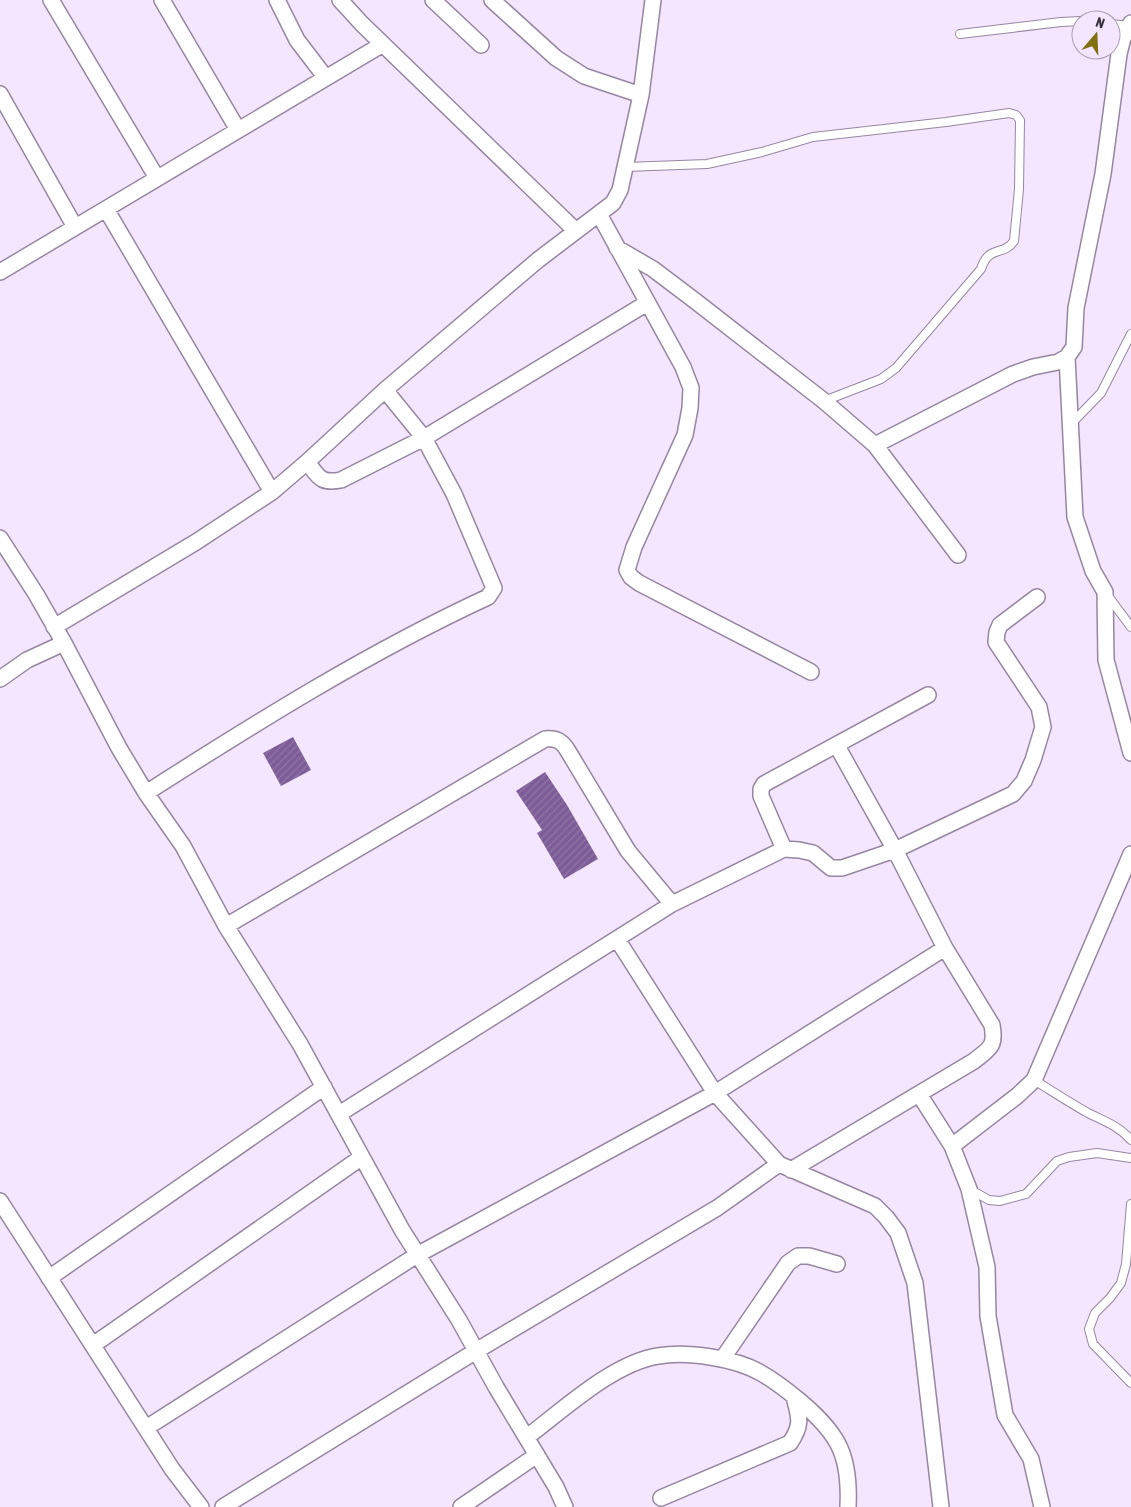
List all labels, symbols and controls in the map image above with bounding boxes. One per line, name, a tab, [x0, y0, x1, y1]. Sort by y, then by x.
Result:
north arrow	[1071, 10, 1121, 60]
text: N	[1094, 14, 1107, 32]

